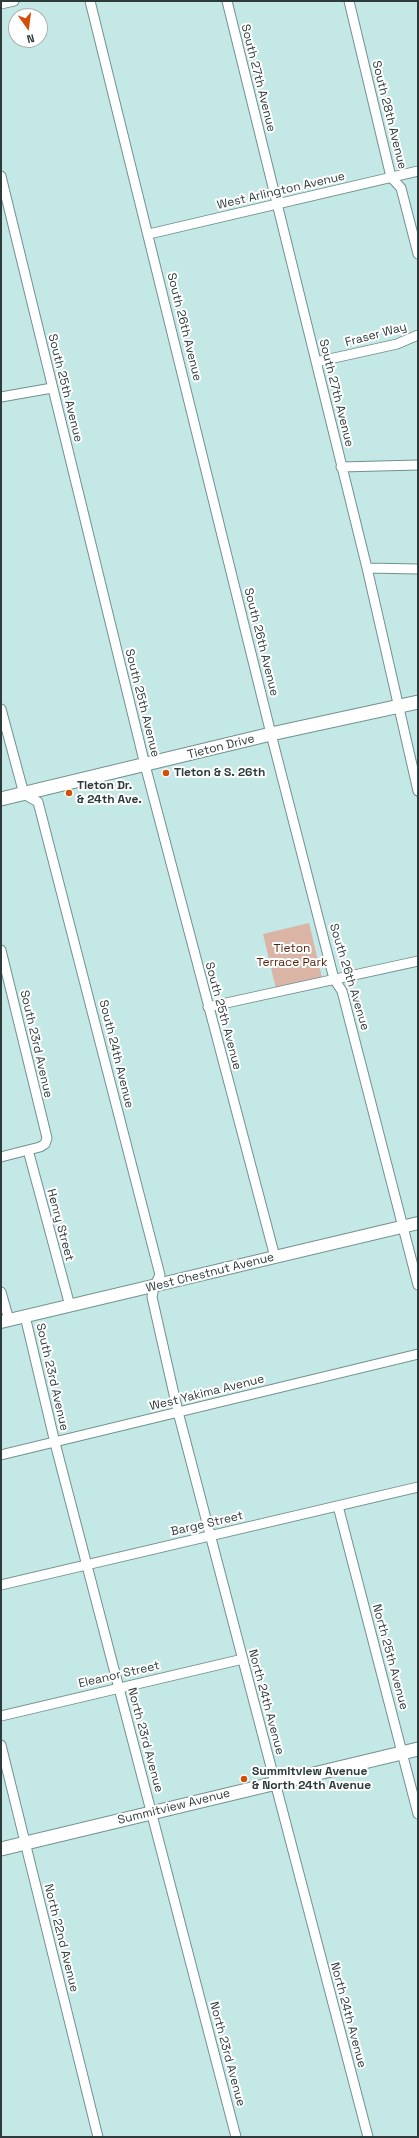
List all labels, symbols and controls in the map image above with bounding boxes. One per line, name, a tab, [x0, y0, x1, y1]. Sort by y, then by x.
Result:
north arrow	[8, 8, 48, 48]
street label: South 27th Avenue	[238, 23, 278, 133]
text: N	[25, 31, 36, 46]
street label: South 28th Avenue	[369, 59, 409, 171]
street label: West Arlington Avenue	[216, 169, 346, 213]
street label: South 26th Avenue	[164, 271, 204, 383]
street label: Fraser Way	[344, 320, 408, 350]
street label: South 25th Avenue	[45, 332, 85, 444]
street label: South 27th Avenue	[316, 338, 356, 448]
street label: South 26th Avenue	[241, 586, 281, 698]
street label: South 25th Avenue	[122, 647, 162, 759]
street label: Tieton Drive	[186, 732, 256, 762]
place label: Tieton & S. 26th	[174, 766, 265, 780]
marker: Tieton & S. 26th	[161, 768, 171, 778]
place label: Tieton Dr. & 24th Ave.	[77, 779, 142, 807]
marker: Tieton Dr. & 24th Ave.	[64, 788, 74, 798]
street label: South 26th Avenue	[326, 922, 372, 1032]
park label: Tieton Terrace Park	[257, 942, 327, 970]
street label: South 25th Avenue	[202, 961, 244, 1071]
street label: South 23rd Avenue	[17, 989, 55, 1099]
street label: South 24th Avenue	[96, 999, 136, 1109]
street label: Henry Street	[43, 1187, 77, 1263]
street label: West Chestnut Avenue	[144, 1250, 276, 1296]
street label: South 23rd Avenue	[33, 1322, 71, 1432]
street label: West Yakima Avenue	[148, 1372, 266, 1414]
street label: Barge Street	[169, 1509, 245, 1539]
street label: North 25th Avenue	[369, 1603, 411, 1711]
street label: North 24th Avenue	[245, 1648, 287, 1756]
street label: Eleanor Street	[77, 1659, 161, 1691]
street label: North 23rd Avenue	[124, 1686, 166, 1794]
place label: Summitview Avenue & North 24th Avenue	[252, 1765, 371, 1793]
marker: Summitview Avenue & North 24th Avenue	[239, 1774, 249, 1784]
street label: Summitview Avenue	[116, 1786, 232, 1828]
street label: North 22nd Avenue	[41, 1882, 81, 1994]
street label: North 24th Avenue	[327, 1961, 369, 2069]
street label: North 23rd Avenue	[206, 2000, 248, 2108]

